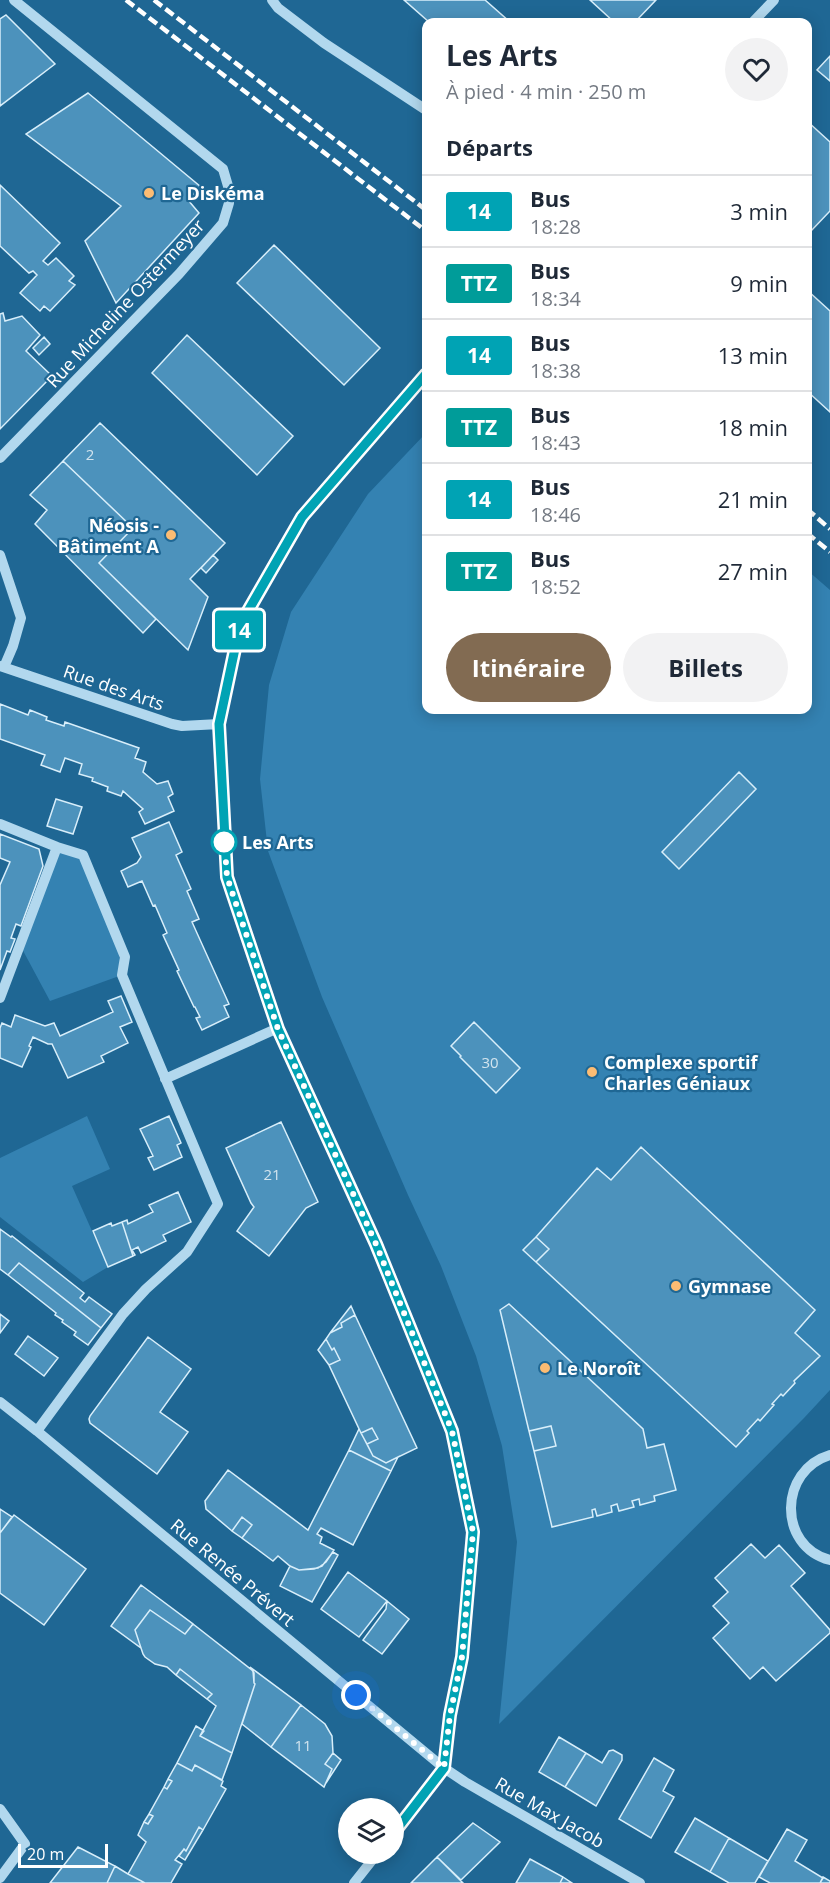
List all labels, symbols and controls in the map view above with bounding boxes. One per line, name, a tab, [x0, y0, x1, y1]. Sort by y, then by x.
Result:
text: Les Arts	[446, 36, 558, 74]
button: heart	[725, 38, 788, 101]
text: À pied · 4 min · 250 m	[446, 78, 646, 105]
text: Départs	[446, 132, 533, 162]
place label: Le Diskéma	[161, 181, 265, 205]
text: Bus	[530, 183, 570, 213]
marker: Le Diskéma	[142, 186, 156, 200]
text: 3 min	[730, 196, 788, 226]
text: 14	[467, 197, 491, 225]
street label: Rue Micheline Ostermeyer	[41, 213, 210, 392]
text: 18:28	[530, 213, 581, 240]
text: Bus	[530, 255, 570, 285]
text: 9 min	[730, 268, 788, 298]
text: TTZ	[461, 269, 497, 297]
text: 18:34	[530, 285, 581, 312]
text: Bus	[530, 327, 570, 357]
text: 13 min	[718, 340, 788, 370]
text: 14	[467, 341, 491, 369]
text: 18:38	[530, 357, 581, 384]
text: Bus	[530, 399, 570, 429]
text: 18 min	[718, 412, 788, 442]
text: TTZ	[461, 413, 497, 441]
text: 18:43	[530, 429, 581, 456]
house number: 2	[86, 444, 94, 464]
text: Bus	[530, 471, 570, 501]
text: 21 min	[718, 484, 788, 514]
text: 14	[467, 485, 491, 513]
text: 18:46	[530, 501, 581, 528]
place label: Néosis - Bâtiment A	[58, 513, 160, 558]
marker: Néosis - Bâtiment A	[164, 528, 178, 542]
text: Bus	[530, 543, 570, 573]
text: 27 min	[718, 556, 788, 586]
text: TTZ	[461, 557, 497, 585]
text: 18:52	[530, 573, 581, 600]
line badge: 14	[212, 610, 266, 650]
text: 14	[227, 616, 251, 644]
button: Itinéraire	[446, 633, 611, 702]
button: Billets	[623, 633, 788, 702]
street label: Rue des Arts	[60, 659, 168, 715]
marker: Les Arts	[211, 829, 237, 855]
place label: Les Arts	[242, 830, 314, 854]
place label: Complexe sportif Charles Géniaux	[604, 1050, 758, 1095]
house number: 30	[481, 1052, 499, 1072]
marker: Complexe sportif Charles Géniaux	[585, 1065, 599, 1079]
house number: 21	[263, 1164, 281, 1184]
place label: Gymnase	[688, 1274, 771, 1298]
marker: Gymnase	[669, 1279, 683, 1293]
place label: Le Noroît	[557, 1356, 641, 1380]
marker: Le Noroît	[538, 1361, 552, 1375]
street label: Rue Renée Prévert	[166, 1513, 300, 1631]
your location	[341, 1680, 371, 1710]
house number: 11	[294, 1735, 312, 1755]
street label: Rue Max Jacob	[491, 1771, 609, 1853]
map controls	[338, 1798, 404, 1864]
button: layers	[338, 1798, 404, 1864]
scale bar	[18, 1841, 108, 1868]
text: 20 m	[27, 1843, 64, 1865]

